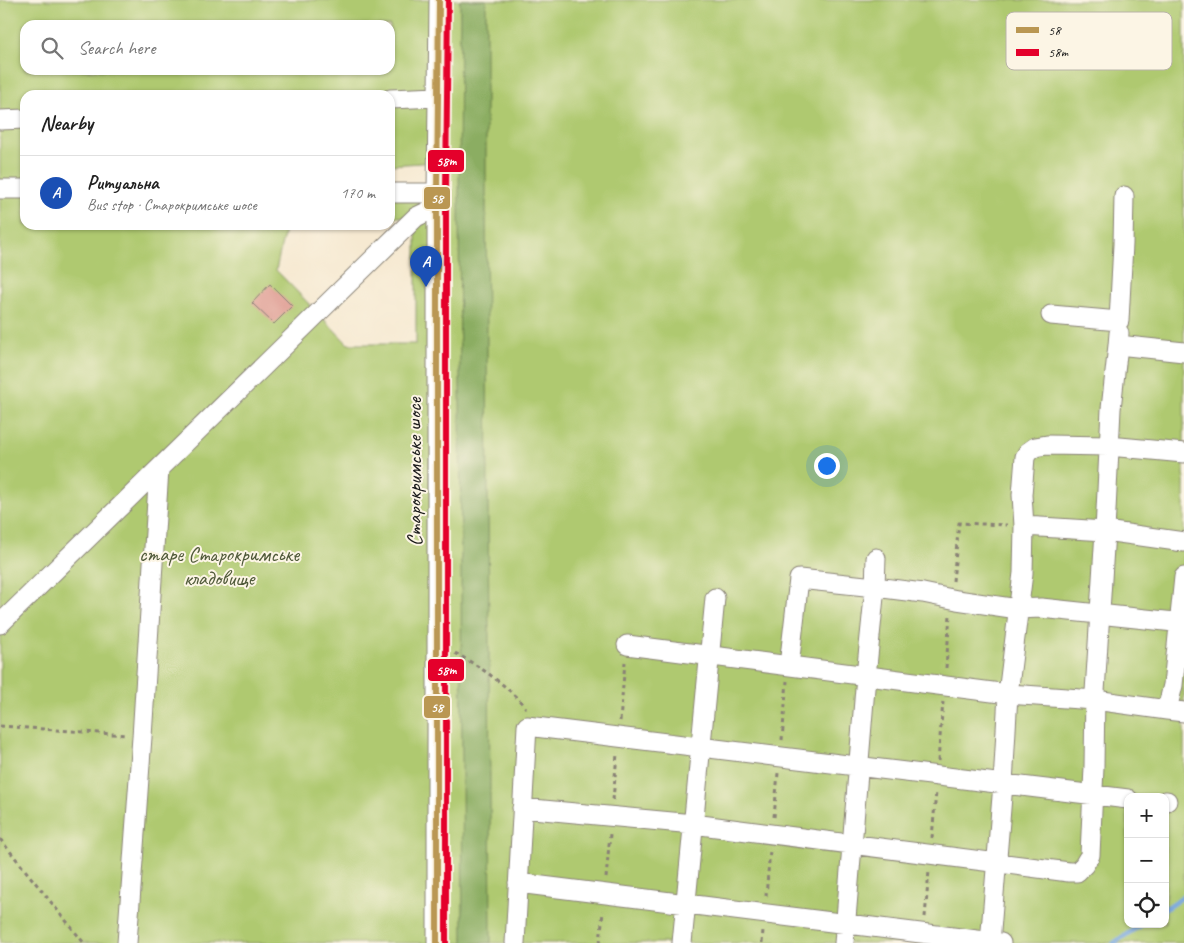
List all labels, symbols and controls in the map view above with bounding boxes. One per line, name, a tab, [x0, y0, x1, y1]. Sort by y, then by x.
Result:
legend	[1006, 12, 1172, 70]
search box	[20, 20, 395, 75]
text: 58	[1048, 22, 1062, 39]
icon: search	[38, 34, 66, 62]
text: Search here	[78, 36, 155, 60]
text: 58т	[1048, 44, 1069, 61]
text: Nearby	[40, 110, 93, 136]
line badge: 58т	[427, 149, 465, 173]
text: 58т	[436, 153, 457, 170]
text: Ритуальна	[87, 171, 159, 195]
text: A	[52, 183, 60, 203]
text: 170 m	[341, 183, 375, 203]
line badge: 58	[423, 186, 451, 210]
text: 58	[431, 190, 445, 207]
text: Bus stop · Старокримське шосе	[87, 195, 257, 215]
pin: A	[410, 246, 442, 287]
street label: Старокримське шосе	[401, 397, 427, 546]
your location	[814, 453, 840, 479]
park label: старе Старокримське кладовище	[139, 541, 300, 591]
line badge: 58т	[427, 658, 465, 682]
text: 58т	[436, 662, 457, 679]
line badge: 58	[423, 695, 451, 719]
text: 58	[431, 699, 445, 716]
map controls	[1124, 793, 1169, 928]
button: +	[1124, 793, 1169, 838]
button: −	[1124, 838, 1169, 883]
button: locate	[1124, 883, 1169, 928]

